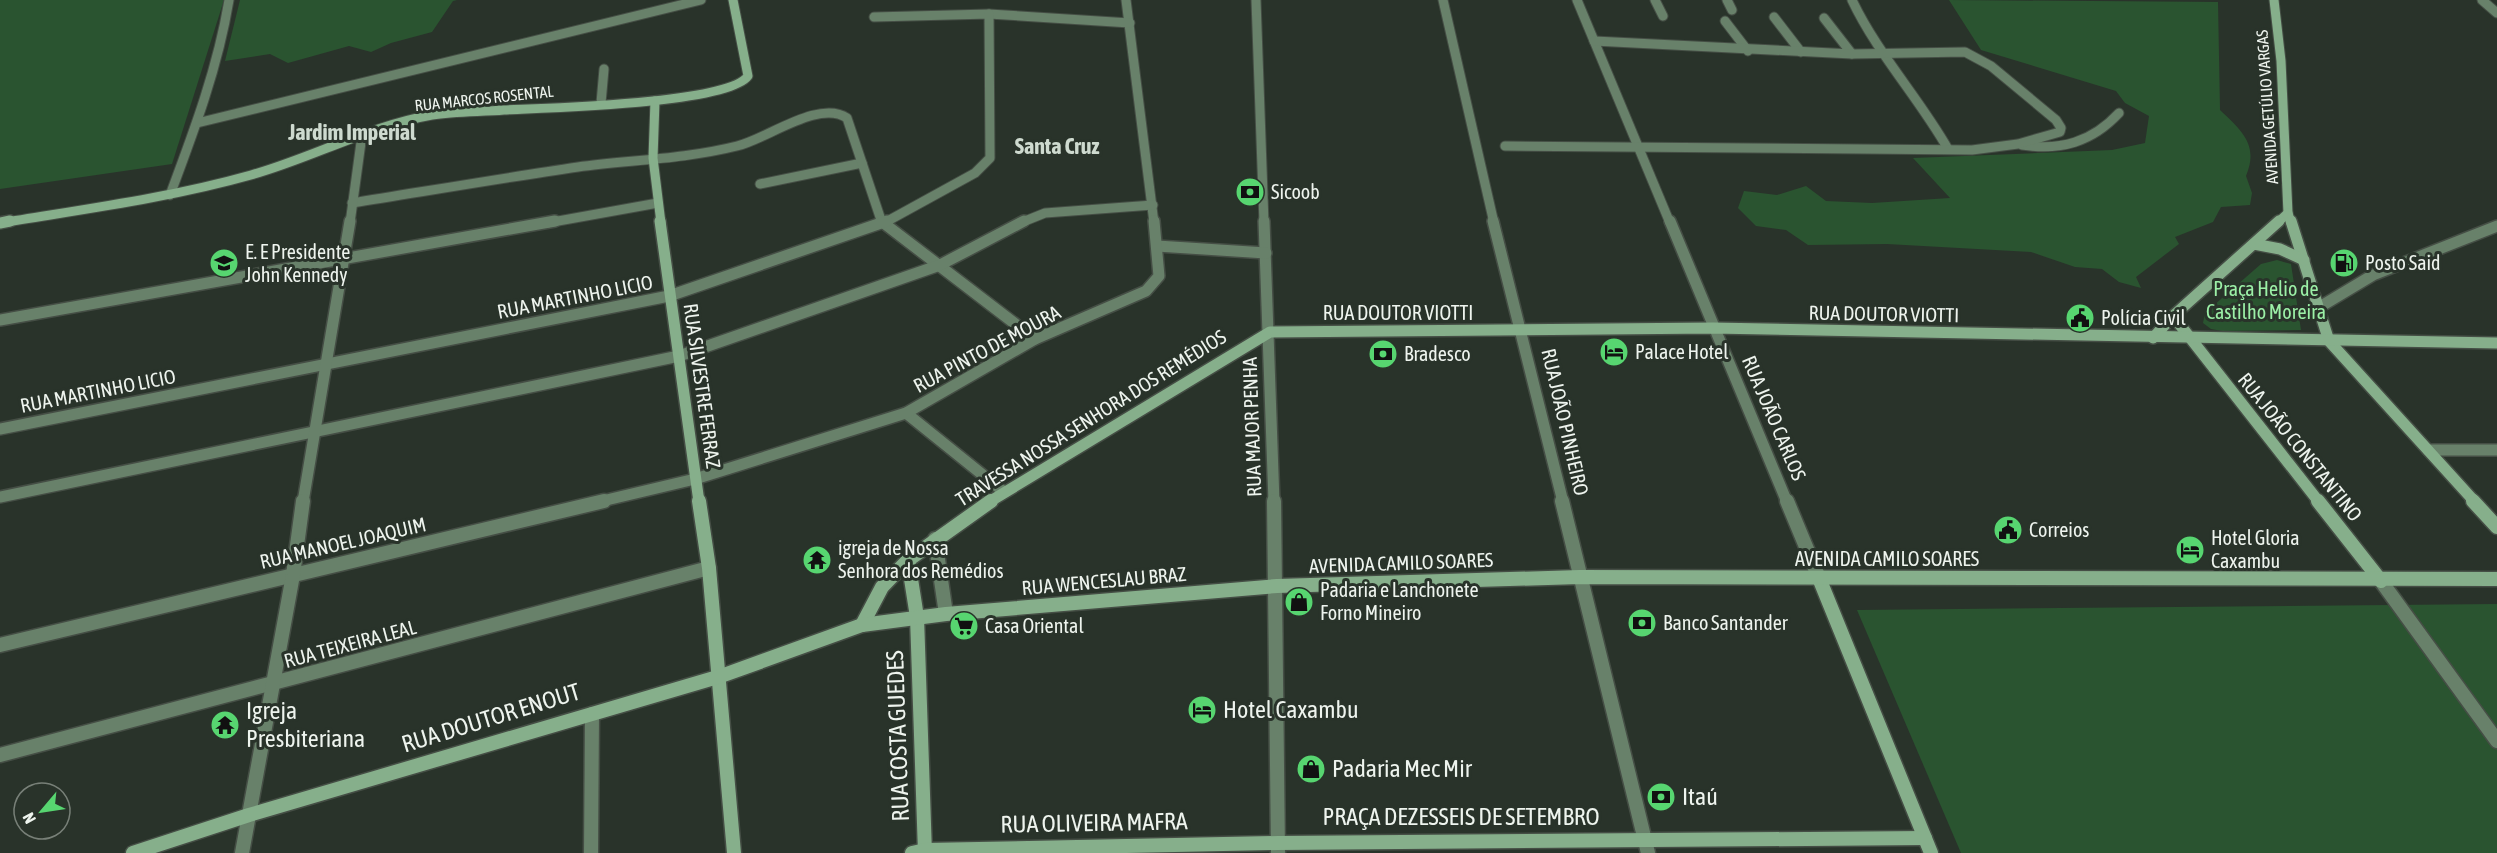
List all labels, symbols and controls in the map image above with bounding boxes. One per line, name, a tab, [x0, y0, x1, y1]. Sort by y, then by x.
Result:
street label: AVENIDA GETÚLIO VARGAS	[2253, 29, 2281, 185]
street label: RUA MARCOS ROSENTAL	[414, 82, 555, 114]
district label: Jardim Imperial	[287, 119, 417, 145]
district label: Santa Cruz	[1015, 133, 1099, 159]
bank icon: Sicoob	[1234, 176, 1266, 208]
place label: Sicoob	[1271, 180, 1320, 203]
place label: E. E Presidente John Kennedy	[245, 240, 350, 286]
school or university icon: E. E Presidente John Kennedy	[208, 247, 240, 279]
fuel station icon: Posto Said	[2328, 247, 2360, 279]
place label: Posto Said	[2365, 251, 2441, 274]
street label: RUA MARTINHO LICIO	[495, 270, 655, 323]
park label: Praça Helio de Castilho Moreira	[2206, 277, 2326, 323]
street label: RUA PINTO DE MOURA	[909, 300, 1064, 397]
street label: RUA DOUTOR VIOTTI	[1323, 301, 1473, 324]
street label: RUA DOUTOR VIOTTI	[1808, 301, 1960, 326]
street label: RUA SILVESTRE FERRAZ	[680, 302, 725, 470]
public building icon: Polícia Civil	[2064, 302, 2096, 334]
place label: Polícia Civil	[2101, 306, 2186, 329]
street label: TRAVESSA NOSSA SENHORA DOS REMÉDIOS	[951, 325, 1230, 511]
hotel icon: Palace Hotel	[1598, 336, 1630, 368]
bank icon: Bradesco	[1367, 338, 1399, 370]
place label: Palace Hotel	[1635, 340, 1729, 363]
place label: Bradesco	[1404, 342, 1471, 365]
street label: RUA JOÃO PINHEIRO	[1537, 346, 1594, 498]
street label: RUA JOÃO CARLOS	[1738, 352, 1811, 483]
street label: RUA MAJOR PENHA	[1238, 357, 1265, 497]
street label: RUA MARTINHO LICIO	[18, 364, 178, 417]
street label: RUA JOÃO CONSTANTINO	[2234, 368, 2367, 525]
street label: RUA MANOEL JOAQUIM	[258, 512, 428, 573]
public building icon: Correios	[1992, 514, 2024, 546]
place label: Correios	[2029, 518, 2089, 541]
place label: Hotel Gloria Caxambu	[2211, 526, 2300, 572]
hotel icon: Hotel Gloria Caxambu	[2174, 534, 2206, 566]
place label: igreja de Nossa Senhora dos Remédios	[838, 536, 1004, 582]
temple icon: igreja de Nossa Senhora dos Remédios	[801, 544, 833, 576]
street label: AVENIDA CAMILO SOARES	[1795, 547, 1979, 570]
street label: AVENIDA CAMILO SOARES	[1309, 548, 1493, 577]
street label: RUA WENCESLAU BRAZ	[1021, 562, 1187, 599]
place label: Padaria e Lanchonete Forno Mineiro	[1320, 578, 1479, 624]
shop icon: Padaria e Lanchonete Forno Mineiro	[1283, 586, 1315, 618]
bank icon: Banco Santander	[1626, 607, 1658, 639]
supermarket icon: Casa Oriental	[948, 610, 980, 642]
place label: Banco Santander	[1663, 611, 1789, 634]
place label: Casa Oriental	[985, 614, 1084, 637]
street label: RUA TEIXEIRA LEAL	[281, 615, 419, 672]
street label: RUA COSTA GUEDES	[881, 650, 914, 822]
street label: RUA DOUTOR ENOUT	[398, 677, 584, 758]
hotel icon: Hotel Caxambu	[1186, 694, 1218, 726]
place label: Hotel Caxambu	[1223, 696, 1359, 723]
place label: Igreja Presbiteriana	[246, 697, 365, 752]
temple icon: Igreja Presbiteriana	[209, 709, 241, 741]
shop icon: Padaria Mec Mir	[1295, 753, 1327, 785]
place label: Padaria Mec Mir	[1332, 755, 1473, 782]
north arrow	[12, 781, 72, 841]
bank icon: Itaú	[1645, 781, 1677, 813]
place label: Itaú	[1682, 783, 1718, 810]
street label: PRAÇA DEZESSEIS DE SETEMBRO	[1322, 803, 1600, 830]
street label: RUA OLIVEIRA MAFRA	[1000, 807, 1188, 838]
text: N	[19, 810, 39, 827]

